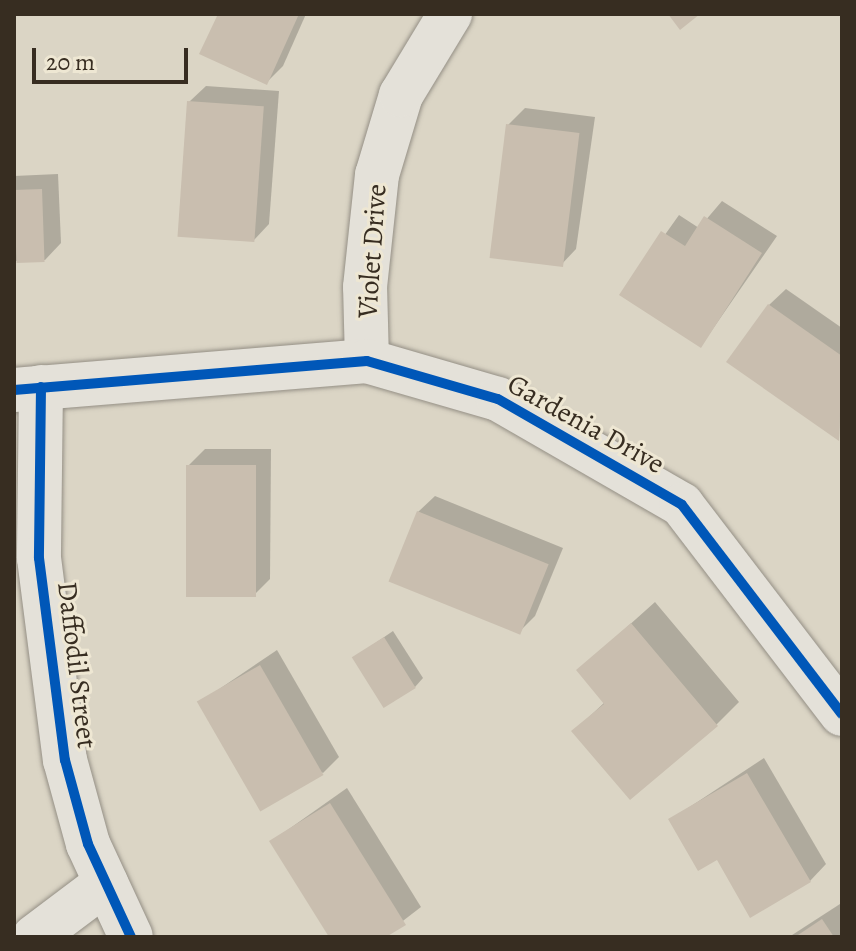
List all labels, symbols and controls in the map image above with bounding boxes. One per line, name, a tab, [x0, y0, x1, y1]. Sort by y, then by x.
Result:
scale bar	[36, 32, 192, 82]
text: 20 m	[46, 46, 95, 78]
street label: Violet Drive	[351, 183, 393, 319]
street label: Gardenia Drive	[502, 367, 670, 481]
street label: Daffodil Street	[50, 580, 104, 750]

